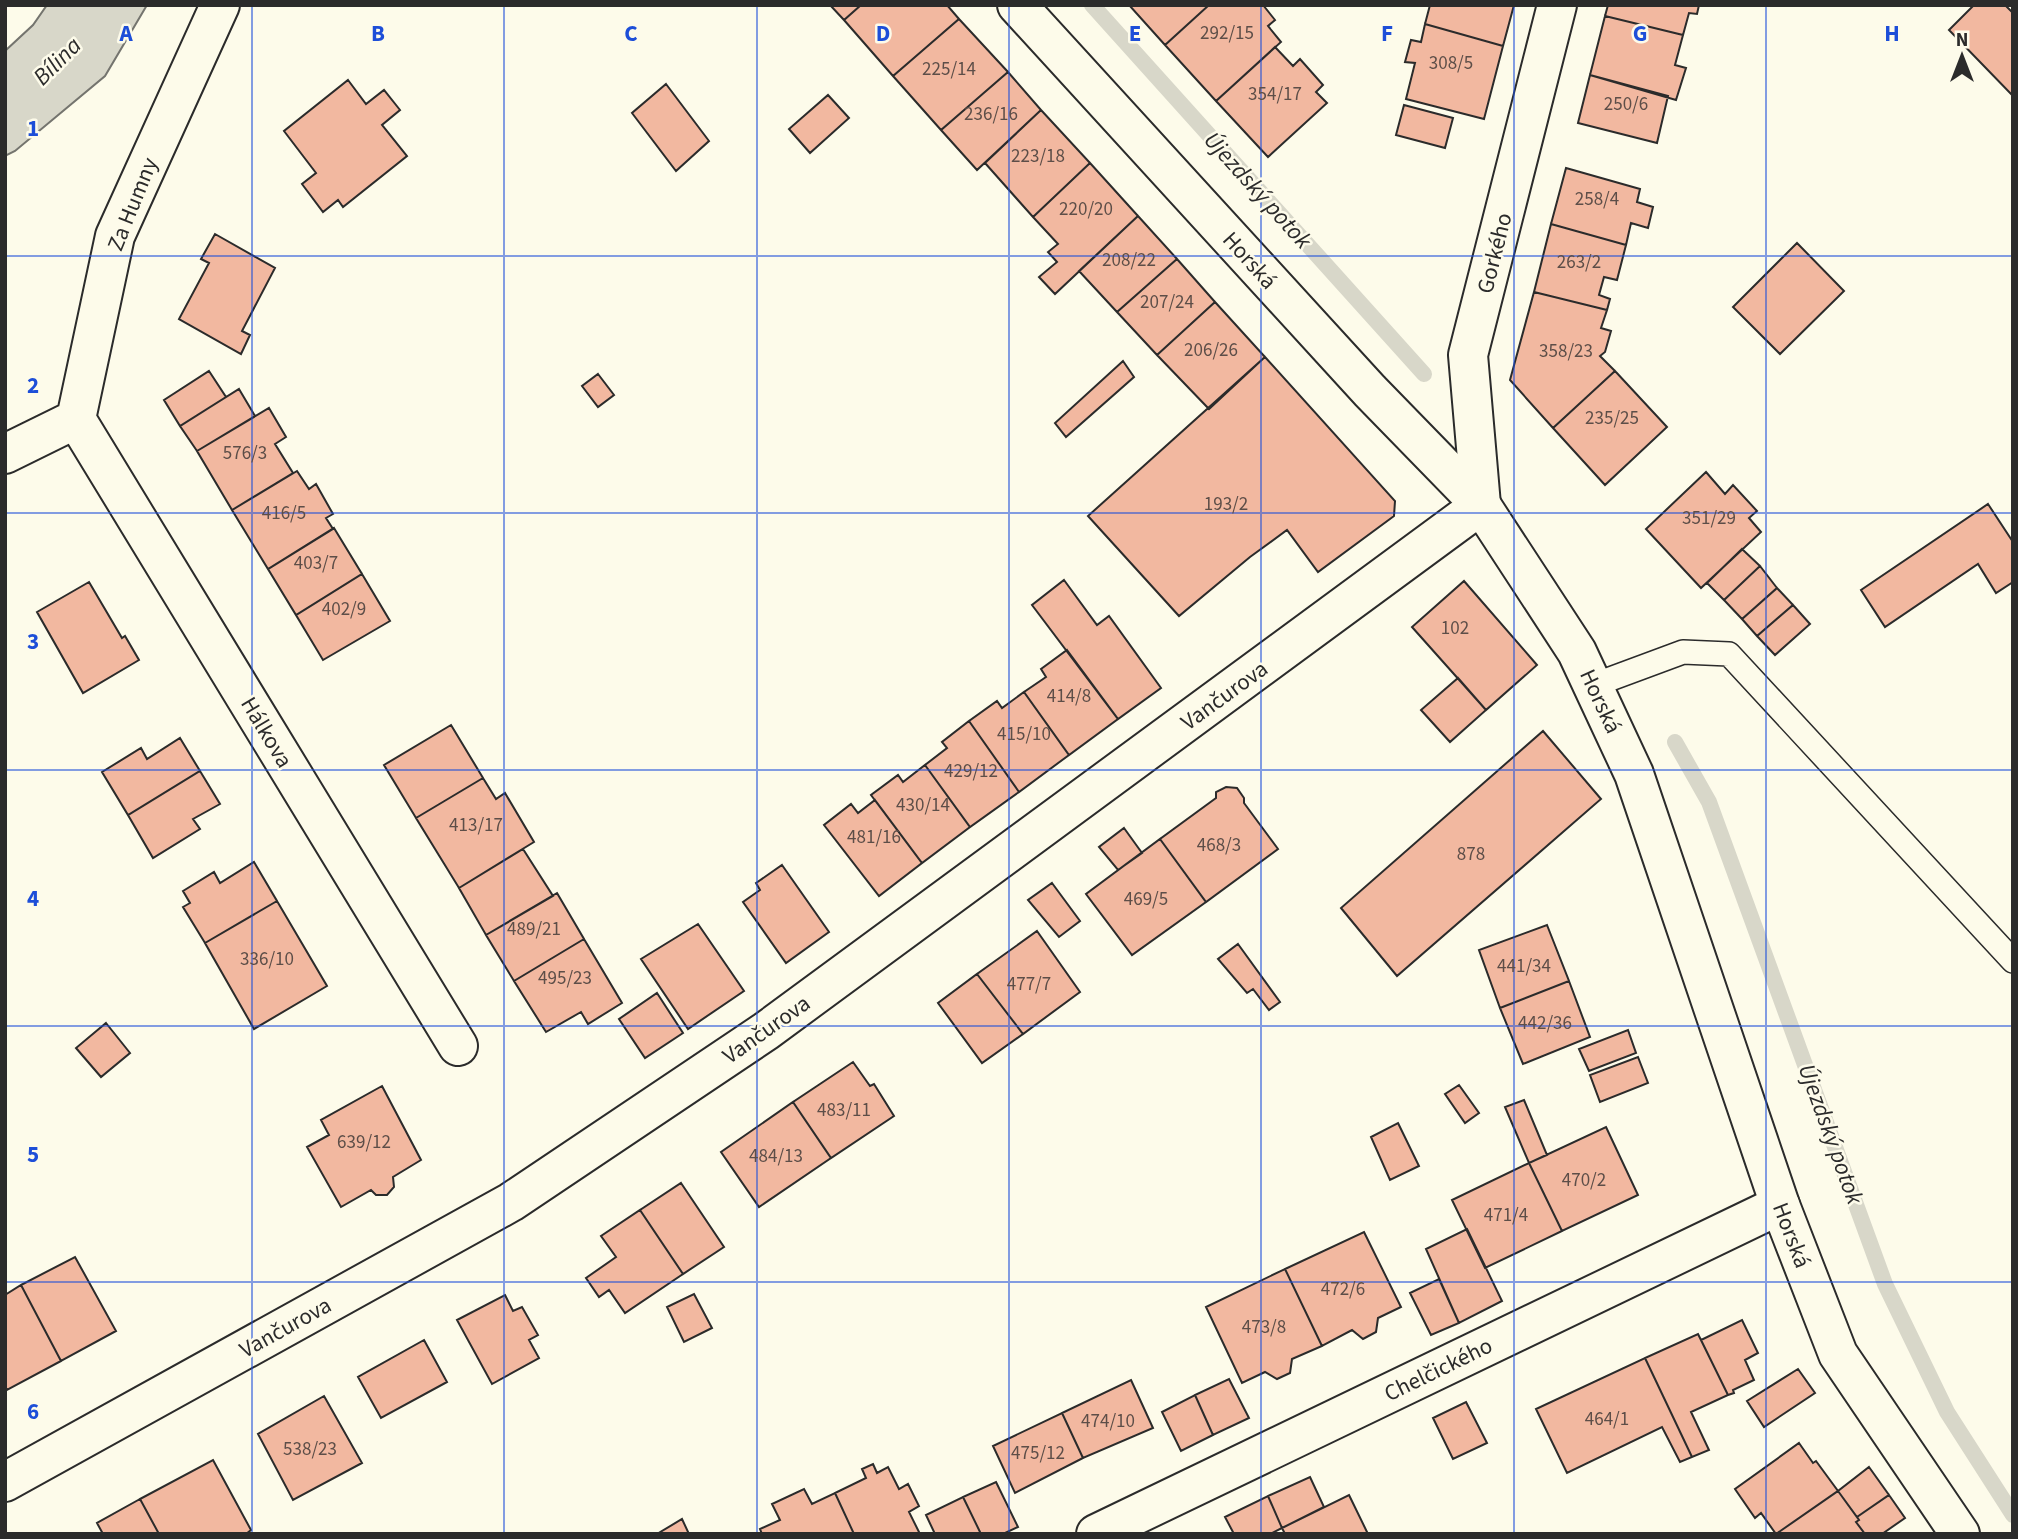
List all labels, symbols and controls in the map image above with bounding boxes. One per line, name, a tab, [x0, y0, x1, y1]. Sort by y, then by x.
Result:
text: A	[118, 17, 133, 50]
text: B	[371, 17, 385, 50]
text: C	[624, 17, 638, 50]
text: D	[876, 17, 890, 50]
text: E	[1129, 17, 1141, 50]
text: F	[1381, 17, 1393, 50]
text: G	[1633, 17, 1647, 50]
text: H	[1884, 17, 1900, 50]
house number: 292/15	[1200, 20, 1254, 47]
north arrow	[1927, 21, 1997, 91]
text: N	[1956, 27, 1968, 54]
water label: Bílina	[25, 29, 90, 94]
house number: 308/5	[1429, 50, 1473, 77]
house number: 225/14	[922, 56, 976, 83]
house number: 354/17	[1248, 81, 1302, 108]
house number: 250/6	[1604, 91, 1648, 118]
house number: 236/16	[964, 101, 1018, 128]
text: 1	[27, 112, 39, 145]
water label: Újezdský potok	[1195, 124, 1320, 257]
house number: 223/18	[1011, 143, 1065, 170]
street label: Za Humny	[99, 152, 166, 256]
house number: 258/4	[1575, 186, 1619, 213]
house number: 220/20	[1059, 196, 1113, 223]
street label: Gorkého	[1469, 209, 1520, 297]
street label: Horská	[1215, 224, 1285, 297]
house number: 208/22	[1102, 247, 1156, 274]
house number: 263/2	[1557, 249, 1601, 276]
house number: 207/24	[1140, 289, 1194, 316]
house number: 206/26	[1184, 337, 1238, 364]
house number: 358/23	[1539, 338, 1593, 365]
text: 2	[27, 369, 39, 402]
house number: 235/25	[1585, 405, 1639, 432]
house number: 576/3	[223, 440, 267, 467]
house number: 193/2	[1204, 491, 1248, 518]
house number: 416/5	[262, 500, 306, 527]
house number: 351/29	[1682, 505, 1736, 532]
house number: 403/7	[294, 550, 338, 577]
house number: 402/9	[322, 596, 366, 623]
house number: 102	[1441, 615, 1469, 642]
text: 3	[27, 625, 39, 658]
street label: Vančurova	[1174, 653, 1275, 738]
street label: Horská	[1571, 664, 1630, 739]
house number: 414/8	[1047, 683, 1091, 710]
street label: Hálkova	[232, 690, 301, 774]
house number: 415/10	[997, 721, 1051, 748]
house number: 429/12	[944, 758, 998, 785]
house number: 430/14	[896, 792, 950, 819]
house number: 413/17	[449, 812, 503, 839]
house number: 481/16	[847, 824, 901, 851]
house number: 468/3	[1197, 832, 1241, 859]
house number: 878	[1457, 841, 1485, 868]
text: 4	[27, 882, 39, 915]
house number: 469/5	[1124, 886, 1168, 913]
house number: 489/21	[507, 916, 561, 943]
house number: 336/10	[240, 946, 294, 973]
house number: 441/34	[1497, 953, 1551, 980]
house number: 495/23	[538, 965, 592, 992]
house number: 477/7	[1007, 971, 1051, 998]
street label: Vančurova	[716, 987, 817, 1072]
house number: 442/36	[1518, 1010, 1572, 1037]
water label: Újezdský potok	[1789, 1059, 1872, 1210]
house number: 483/11	[817, 1097, 871, 1124]
house number: 639/12	[337, 1129, 391, 1156]
text: 5	[27, 1138, 39, 1171]
house number: 484/13	[749, 1143, 803, 1170]
house number: 470/2	[1562, 1167, 1606, 1194]
street label: Horská	[1764, 1198, 1819, 1273]
house number: 471/4	[1484, 1202, 1528, 1229]
house number: 472/6	[1321, 1276, 1365, 1303]
street label: Vančurova	[233, 1289, 337, 1366]
house number: 473/8	[1242, 1314, 1286, 1341]
street label: Chelčického	[1378, 1329, 1498, 1410]
text: 6	[27, 1395, 39, 1428]
house number: 464/1	[1585, 1406, 1629, 1433]
house number: 474/10	[1081, 1408, 1135, 1435]
house number: 538/23	[283, 1436, 337, 1463]
house number: 475/12	[1011, 1440, 1065, 1467]

